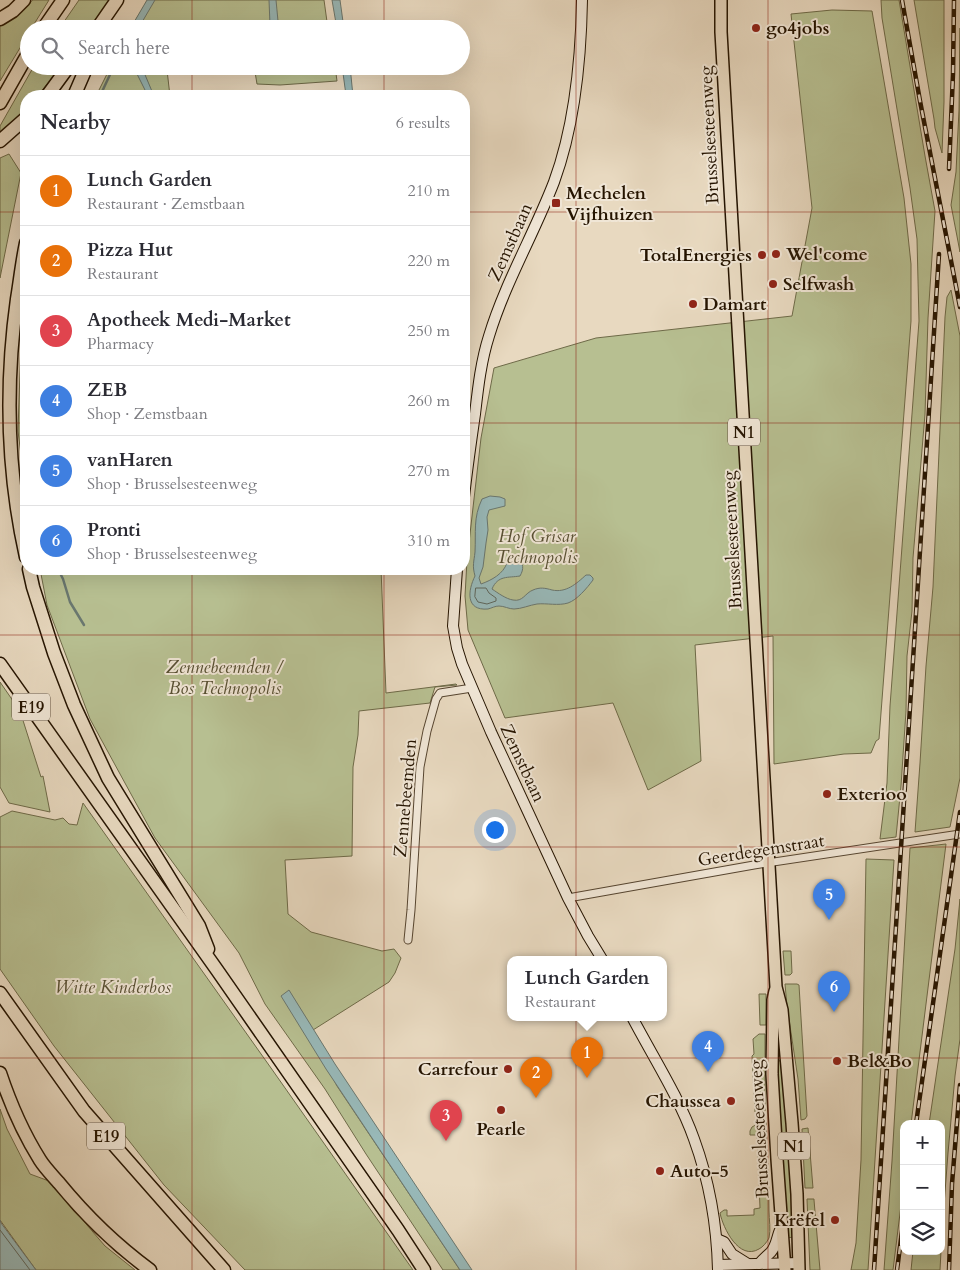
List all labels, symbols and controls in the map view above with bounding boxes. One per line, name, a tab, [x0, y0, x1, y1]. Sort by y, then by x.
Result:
place label: go4jobs	[766, 16, 829, 41]
search box	[20, 20, 470, 75]
marker: go4jobs	[750, 22, 762, 34]
icon: search	[38, 34, 66, 62]
text: Search here	[78, 35, 170, 61]
street label: Brusselsesteenweg	[693, 64, 726, 205]
text: Nearby	[40, 108, 111, 137]
text: 6 results	[396, 112, 450, 134]
text: Lunch Garden	[87, 167, 212, 193]
text: 1	[52, 180, 60, 202]
text: 210 m	[408, 180, 450, 202]
place label: Mechelen Vijfhuizen	[566, 181, 654, 227]
text: Restaurant · Zemstbaan	[87, 193, 245, 215]
marker: Mechelen Vijfhuizen	[550, 197, 562, 209]
street label: Zemstbaan	[482, 198, 539, 285]
text: Pizza Hut	[87, 237, 173, 263]
place label: Wel'come	[785, 242, 868, 267]
place label: TotalEnergies	[640, 243, 752, 268]
marker: Wel'come	[770, 248, 782, 260]
marker: TotalEnergies	[756, 249, 768, 261]
text: 2	[52, 250, 60, 272]
text: 220 m	[408, 250, 450, 272]
text: Restaurant	[87, 263, 158, 285]
place label: Selfwash	[783, 272, 854, 297]
marker: Selfwash	[767, 278, 779, 290]
place label: Damart	[703, 292, 767, 317]
marker: Damart	[687, 298, 699, 310]
text: Apotheek Medi-Market	[87, 307, 291, 333]
text: 3	[52, 320, 60, 342]
text: 250 m	[408, 320, 450, 342]
text: Pharmacy	[87, 333, 154, 355]
text: ZEB	[87, 377, 127, 403]
text: 4	[52, 390, 60, 412]
text: 260 m	[408, 390, 450, 412]
text: Shop · Zemstbaan	[87, 403, 208, 425]
road number: N1	[728, 418, 760, 446]
text: vanHaren	[87, 447, 173, 473]
text: 5	[52, 460, 60, 482]
text: 270 m	[408, 460, 450, 482]
street label: Brusselsesteenweg	[716, 469, 749, 610]
text: Shop · Brusselsesteenweg	[87, 473, 257, 495]
text: Pronti	[87, 517, 141, 543]
park label: Hof Grisar Technopolis	[496, 524, 578, 570]
text: 6	[52, 530, 60, 552]
text: 310 m	[408, 530, 450, 552]
text: Shop · Brusselsesteenweg	[87, 543, 257, 565]
park label: Zennebeemden / Bos Technopolis	[166, 655, 285, 701]
road number: E19	[12, 694, 50, 720]
street label: Zemstbaan	[494, 720, 552, 807]
street label: Zennebeemden	[388, 737, 423, 858]
place label: Exterioo	[837, 782, 907, 807]
marker: Exterioo	[821, 788, 833, 800]
your location	[482, 817, 508, 843]
street label: Geerdegemstraat	[696, 828, 827, 873]
pin: 5	[813, 879, 845, 920]
popup	[507, 956, 667, 1021]
text: Lunch Garden	[525, 965, 649, 991]
pin: 6	[818, 971, 850, 1012]
park label: Witte Kinderbos	[55, 975, 171, 1000]
text: Restaurant	[525, 991, 596, 1013]
pin: 4	[692, 1031, 724, 1072]
pin: 1	[571, 1037, 603, 1078]
place label: Bel&Bo	[847, 1049, 912, 1074]
marker: Bel&Bo	[831, 1055, 843, 1067]
place label: Carrefour	[418, 1057, 499, 1082]
pin: 2	[520, 1057, 552, 1098]
street label: Brusselsesteenweg	[743, 1058, 776, 1199]
marker: Carrefour	[502, 1063, 514, 1075]
place label: Chaussea	[645, 1089, 721, 1114]
marker: Chaussea	[725, 1095, 737, 1107]
pin: 3	[430, 1100, 462, 1141]
marker: Pearle	[495, 1104, 507, 1116]
place label: Pearle	[476, 1117, 526, 1142]
map controls	[900, 1120, 945, 1255]
button: +	[900, 1120, 945, 1165]
road number: E19	[87, 1122, 125, 1150]
road number: N1	[778, 1132, 810, 1160]
place label: Auto-5	[670, 1159, 729, 1184]
marker: Auto-5	[654, 1165, 666, 1177]
button: −	[900, 1165, 945, 1210]
place label: Krëfel	[774, 1208, 825, 1233]
button: layers	[900, 1210, 945, 1255]
marker: Krëfel	[829, 1214, 841, 1226]

